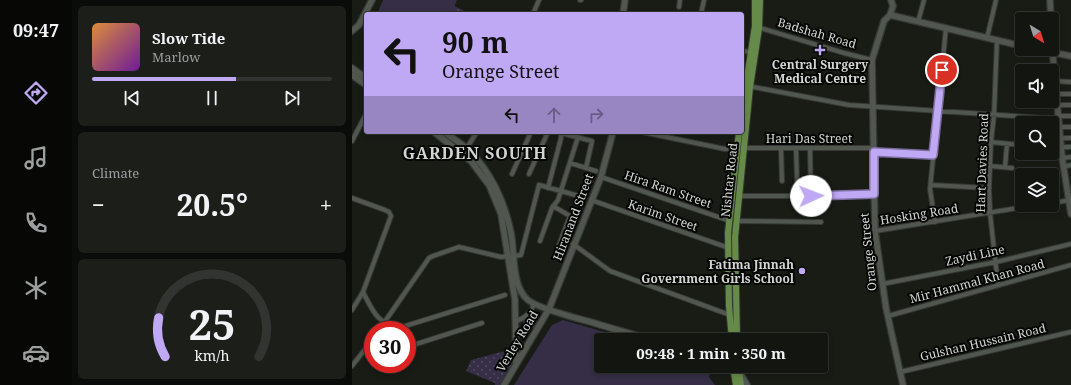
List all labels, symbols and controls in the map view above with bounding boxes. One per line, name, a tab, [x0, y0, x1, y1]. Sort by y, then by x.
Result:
north arrow	[1015, 12, 1059, 56]
map controls	[1015, 12, 1059, 212]
street label: Badshah Road	[776, 14, 859, 53]
text: 09:47	[13, 18, 59, 42]
text: 90 m	[442, 23, 509, 61]
text: Slow Tide	[152, 28, 225, 48]
icon: left	[376, 28, 428, 80]
marker: Central Surgery Medical Centre	[814, 44, 826, 56]
text: Marlow	[152, 48, 200, 66]
pin	[925, 53, 959, 87]
place label: Central Surgery Medical Centre	[772, 56, 868, 87]
text: Orange Street	[442, 59, 559, 83]
icon: arrive	[931, 59, 953, 81]
button: sound	[1015, 64, 1059, 108]
icon: directions	[22, 79, 50, 107]
icon: previous	[121, 87, 143, 109]
icon: pause	[201, 87, 223, 109]
icon: next	[281, 87, 303, 109]
icon: left	[501, 104, 523, 126]
icon: ahead	[543, 104, 565, 126]
icon: right	[585, 104, 607, 126]
street label: Hart Davies Road	[972, 112, 992, 213]
button: search	[1015, 116, 1059, 160]
street label: Hari Das Street	[766, 130, 852, 147]
street label: Nishtar Road	[717, 141, 741, 218]
district label: GARDEN SOUTH	[403, 142, 547, 164]
icon: music	[22, 144, 50, 172]
text: Climate	[92, 164, 139, 182]
street label: Hira Ram Street	[622, 166, 714, 212]
button: layers	[1015, 168, 1059, 212]
street label: Hiranand Street	[549, 171, 597, 263]
position arrow	[790, 175, 832, 217]
text: 20.5°	[176, 184, 248, 225]
text: −	[92, 189, 105, 219]
text: +	[320, 189, 332, 219]
street label: Karim Street	[626, 195, 700, 235]
street label: Hosking Road	[879, 199, 960, 229]
icon: phone	[22, 209, 50, 237]
street label: Orange Street	[855, 212, 881, 292]
street label: Zaydi Line	[944, 240, 1006, 270]
street label: Mir Hammal Khan Road	[908, 255, 1047, 307]
place label: Fatima Jinnah Government Girls School	[641, 256, 795, 287]
marker: Fatima Jinnah Government Girls School	[797, 266, 807, 276]
icon: climate	[22, 274, 50, 302]
text: 25	[188, 296, 236, 352]
street label: Verley Road	[492, 307, 542, 375]
street label: Gulshan Hussain Road	[918, 319, 1048, 365]
speed limit sign: 30	[364, 321, 416, 373]
icon: car	[22, 339, 50, 367]
text: 09:48 · 1 min · 350 m	[636, 343, 786, 363]
text: km/h	[194, 345, 230, 364]

